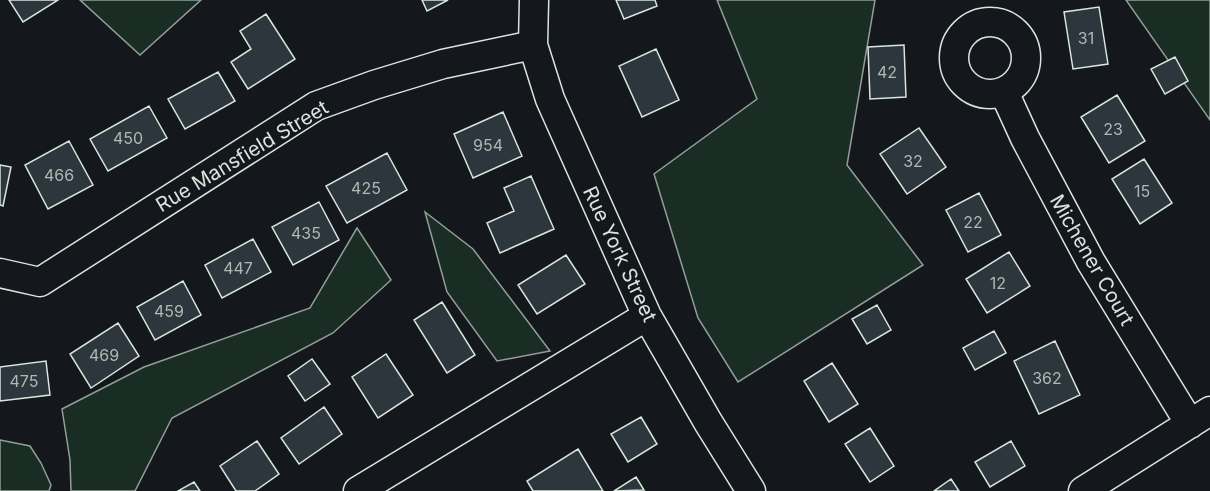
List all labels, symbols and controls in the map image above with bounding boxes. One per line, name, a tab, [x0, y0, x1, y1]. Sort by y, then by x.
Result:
house number: 31	[1078, 28, 1094, 48]
house number: 42	[877, 62, 897, 82]
street label: Rue Mansfield Street	[152, 95, 333, 217]
house number: 23	[1103, 119, 1123, 139]
house number: 450	[113, 128, 143, 148]
house number: 954	[473, 135, 503, 155]
house number: 32	[903, 151, 923, 171]
house number: 466	[44, 165, 74, 185]
house number: 425	[351, 178, 381, 198]
house number: 15	[1134, 181, 1150, 201]
street label: Rue York Street	[578, 182, 662, 326]
street label: Michener Court	[1045, 190, 1139, 330]
house number: 22	[963, 212, 983, 232]
house number: 435	[291, 223, 321, 243]
house number: 447	[223, 258, 253, 278]
house number: 12	[990, 273, 1006, 293]
house number: 459	[154, 301, 184, 321]
house number: 469	[89, 345, 119, 365]
house number: 362	[1032, 368, 1062, 388]
house number: 475	[10, 371, 38, 391]

